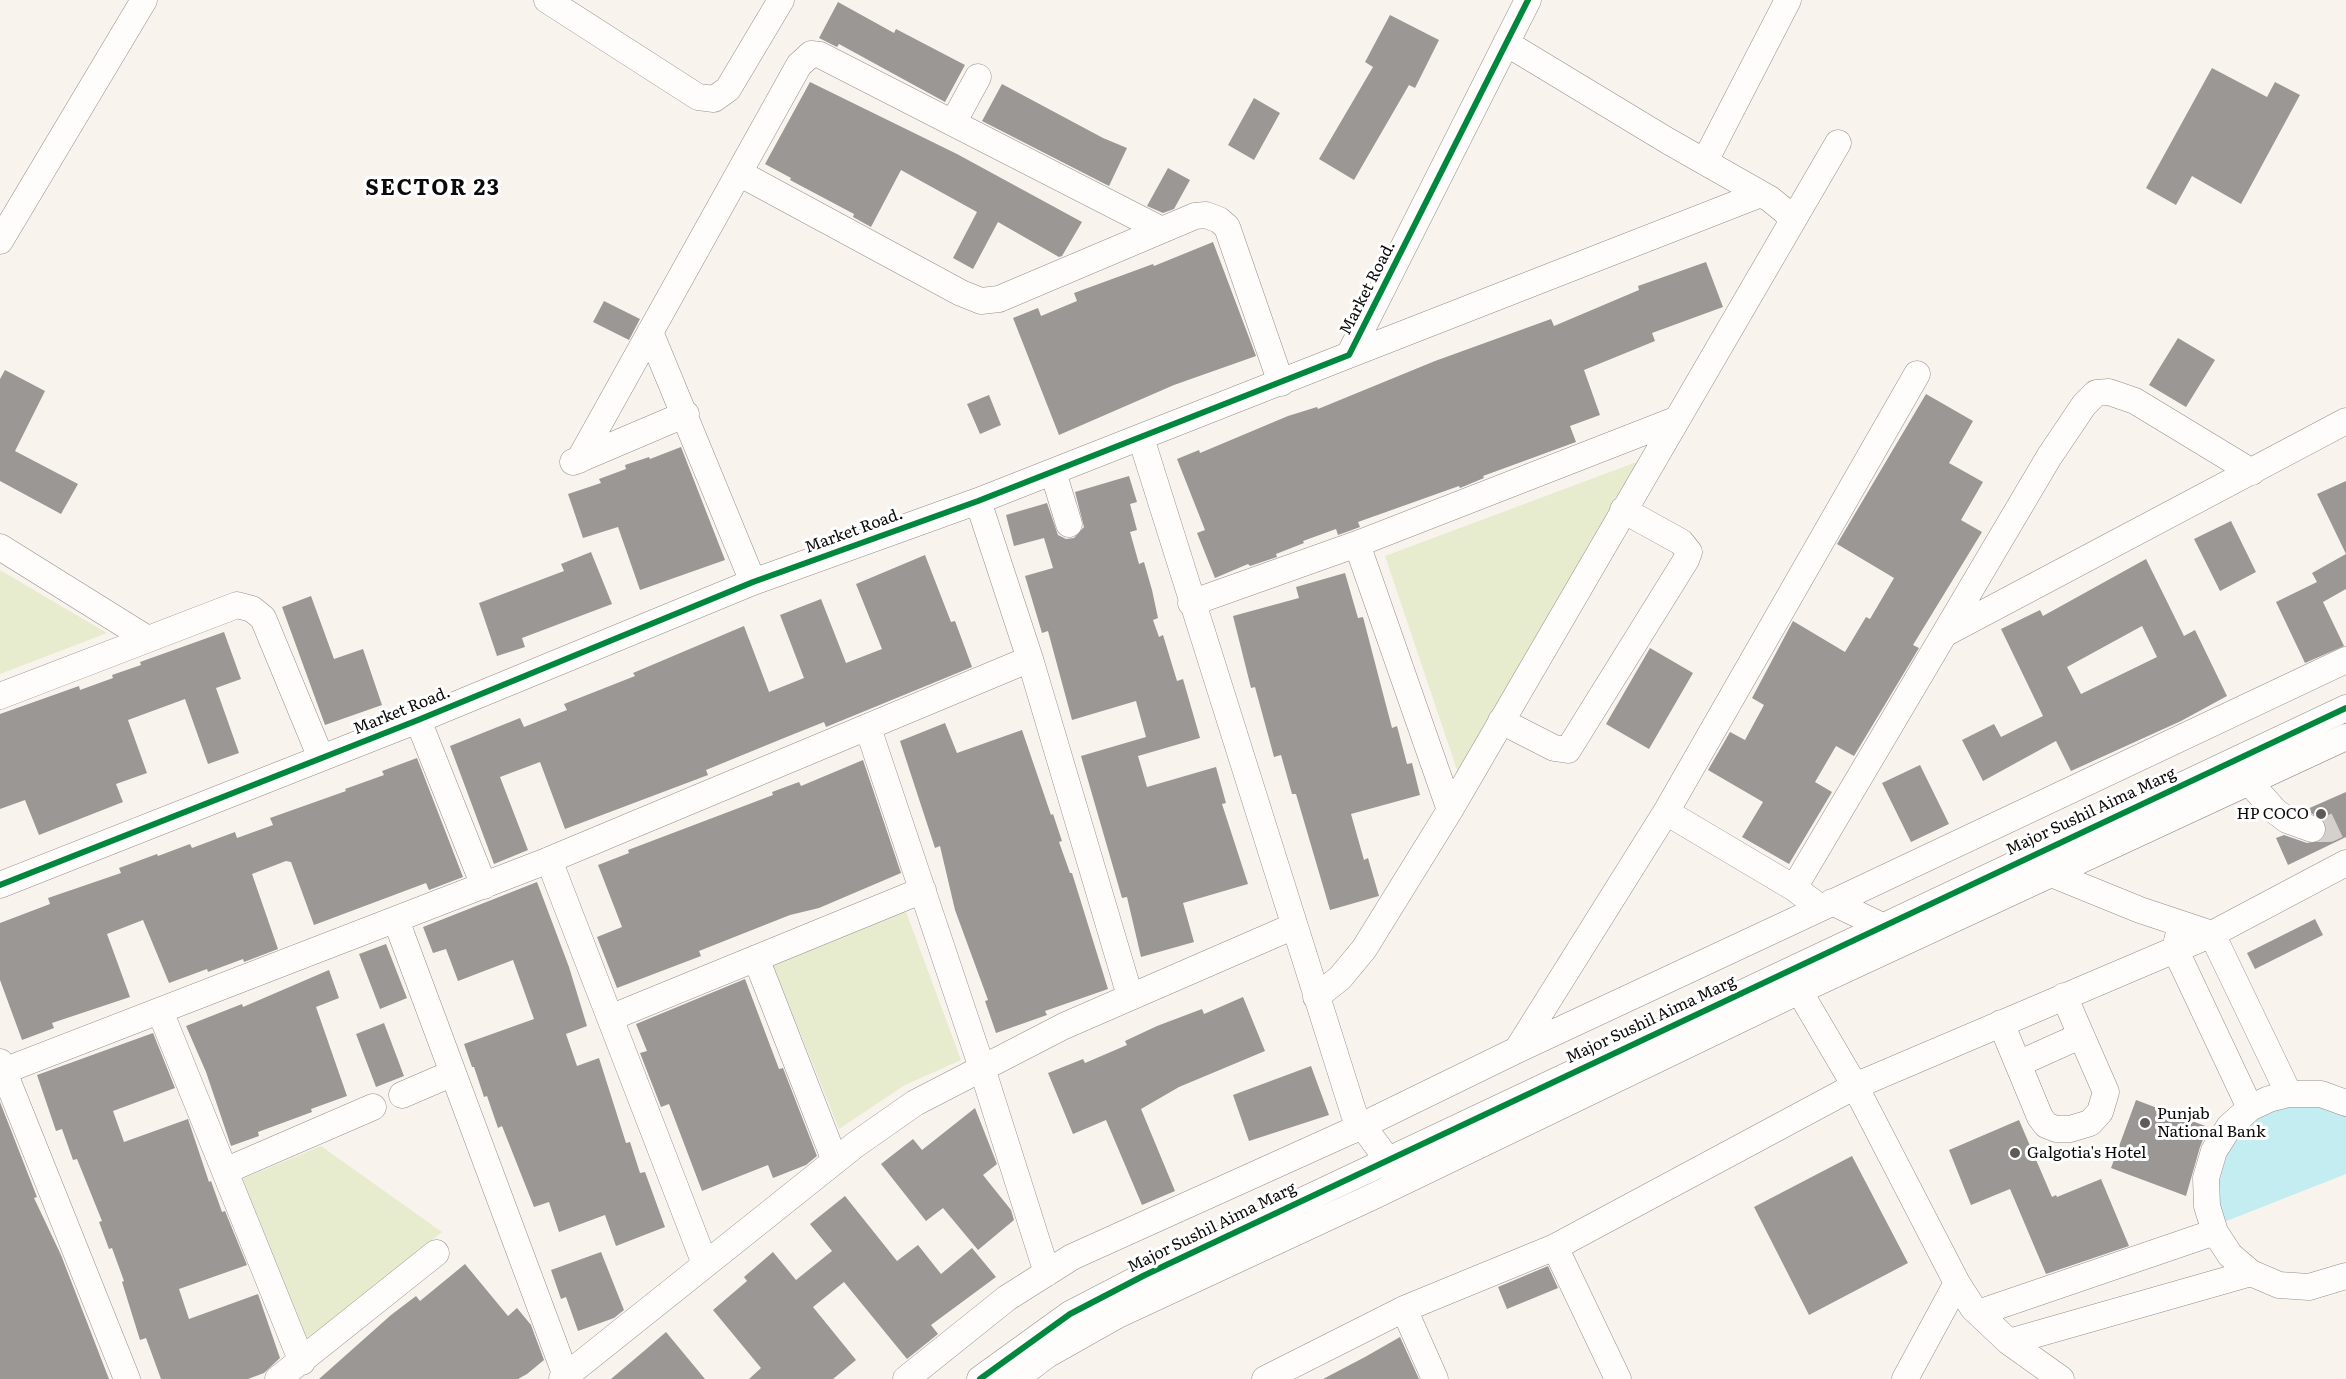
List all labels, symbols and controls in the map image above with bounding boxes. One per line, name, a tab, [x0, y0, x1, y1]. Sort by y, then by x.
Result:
district label: SECTOR 23	[365, 176, 501, 202]
street label: Market Road.	[1336, 238, 1400, 338]
street label: Market Road.	[802, 504, 906, 558]
street label: Market Road.	[351, 683, 453, 739]
street label: Major Sushil Aima Marg	[2003, 764, 2179, 860]
place label: HP COCO	[2236, 804, 2309, 824]
marker: HP COCO	[2314, 807, 2328, 821]
street label: Major Sushil Aima Marg	[1563, 972, 1739, 1068]
place label: Punjab National Bank	[2157, 1104, 2266, 1142]
marker: Punjab National Bank	[2138, 1116, 2152, 1130]
place label: Galgotia's Hotel	[2027, 1143, 2146, 1163]
marker: Galgotia's Hotel	[2008, 1146, 2022, 1160]
street label: Major Sushil Aima Marg	[1124, 1179, 1300, 1277]

